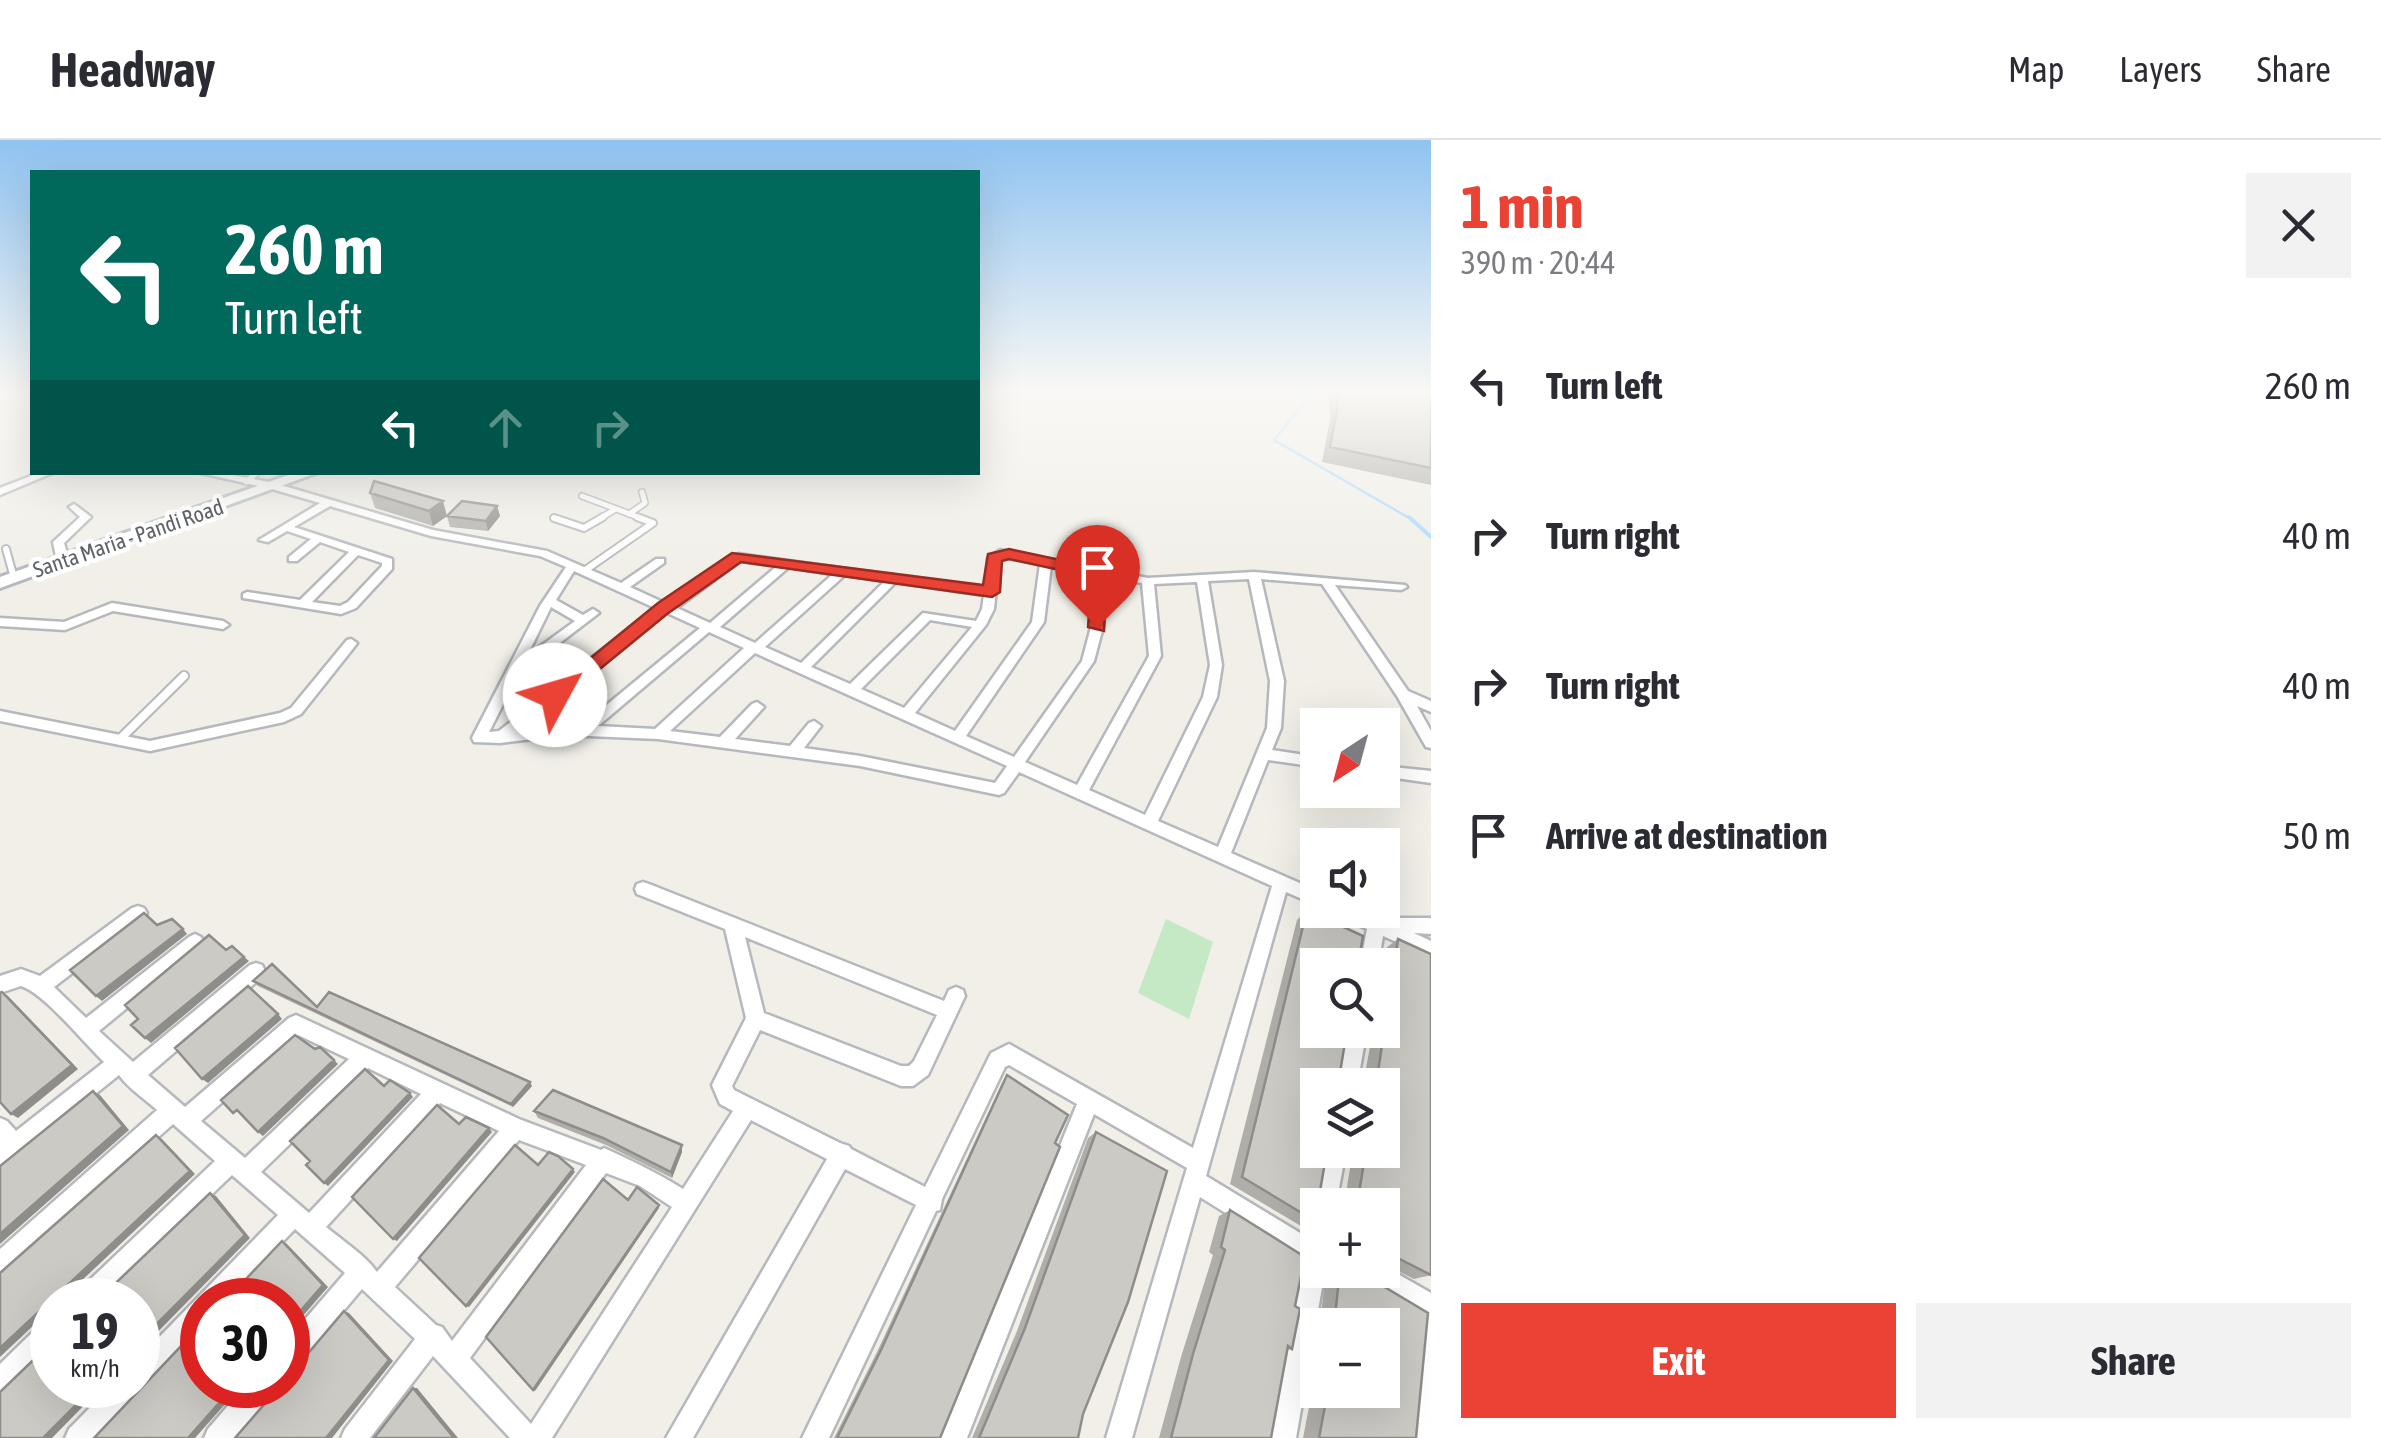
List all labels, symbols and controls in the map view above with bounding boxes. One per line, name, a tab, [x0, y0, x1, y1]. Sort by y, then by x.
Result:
text: Headway	[50, 42, 215, 97]
text: Map	[2008, 49, 2064, 89]
text: Layers	[2119, 49, 2202, 89]
text: Share	[2257, 49, 2331, 89]
text: 1 min	[1461, 172, 1584, 241]
button: close	[2246, 173, 2351, 278]
text: 260 m	[225, 209, 384, 289]
icon: left	[60, 210, 190, 340]
text: 390 m · 20:44	[1461, 244, 1616, 281]
text: Turn left	[225, 292, 363, 344]
icon: left	[1461, 358, 1516, 413]
text: Turn left	[1546, 364, 1662, 407]
text: 260 m	[2265, 364, 2351, 407]
icon: left	[373, 400, 428, 455]
icon: ahead	[478, 400, 533, 455]
icon: right	[583, 400, 638, 455]
street label: Santa Maria - Pandi Road	[29, 493, 227, 583]
icon: right	[1461, 508, 1516, 563]
text: Turn right	[1546, 514, 1680, 557]
text: 40 m	[2283, 514, 2351, 557]
pin	[1055, 525, 1140, 628]
icon: arrive	[1070, 540, 1125, 595]
position arrow	[503, 643, 607, 747]
icon: right	[1461, 658, 1516, 713]
text: Turn right	[1546, 664, 1680, 707]
text: 40 m	[2283, 664, 2351, 707]
north arrow	[1300, 708, 1400, 808]
map controls	[1300, 708, 1400, 1408]
icon: arrive	[1461, 808, 1516, 863]
text: Arrive at destination	[1546, 814, 1828, 857]
text: 50 m	[2283, 814, 2351, 857]
button: sound	[1300, 828, 1400, 928]
button: search	[1300, 948, 1400, 1048]
button: layers	[1300, 1068, 1400, 1168]
button: +	[1300, 1188, 1400, 1288]
speed limit sign: 30	[180, 1278, 310, 1408]
text: 19	[71, 1302, 118, 1360]
button: Exit	[1461, 1303, 1896, 1418]
button: Share	[1916, 1303, 2351, 1418]
button: −	[1300, 1308, 1400, 1408]
text: km/h	[70, 1354, 120, 1382]

